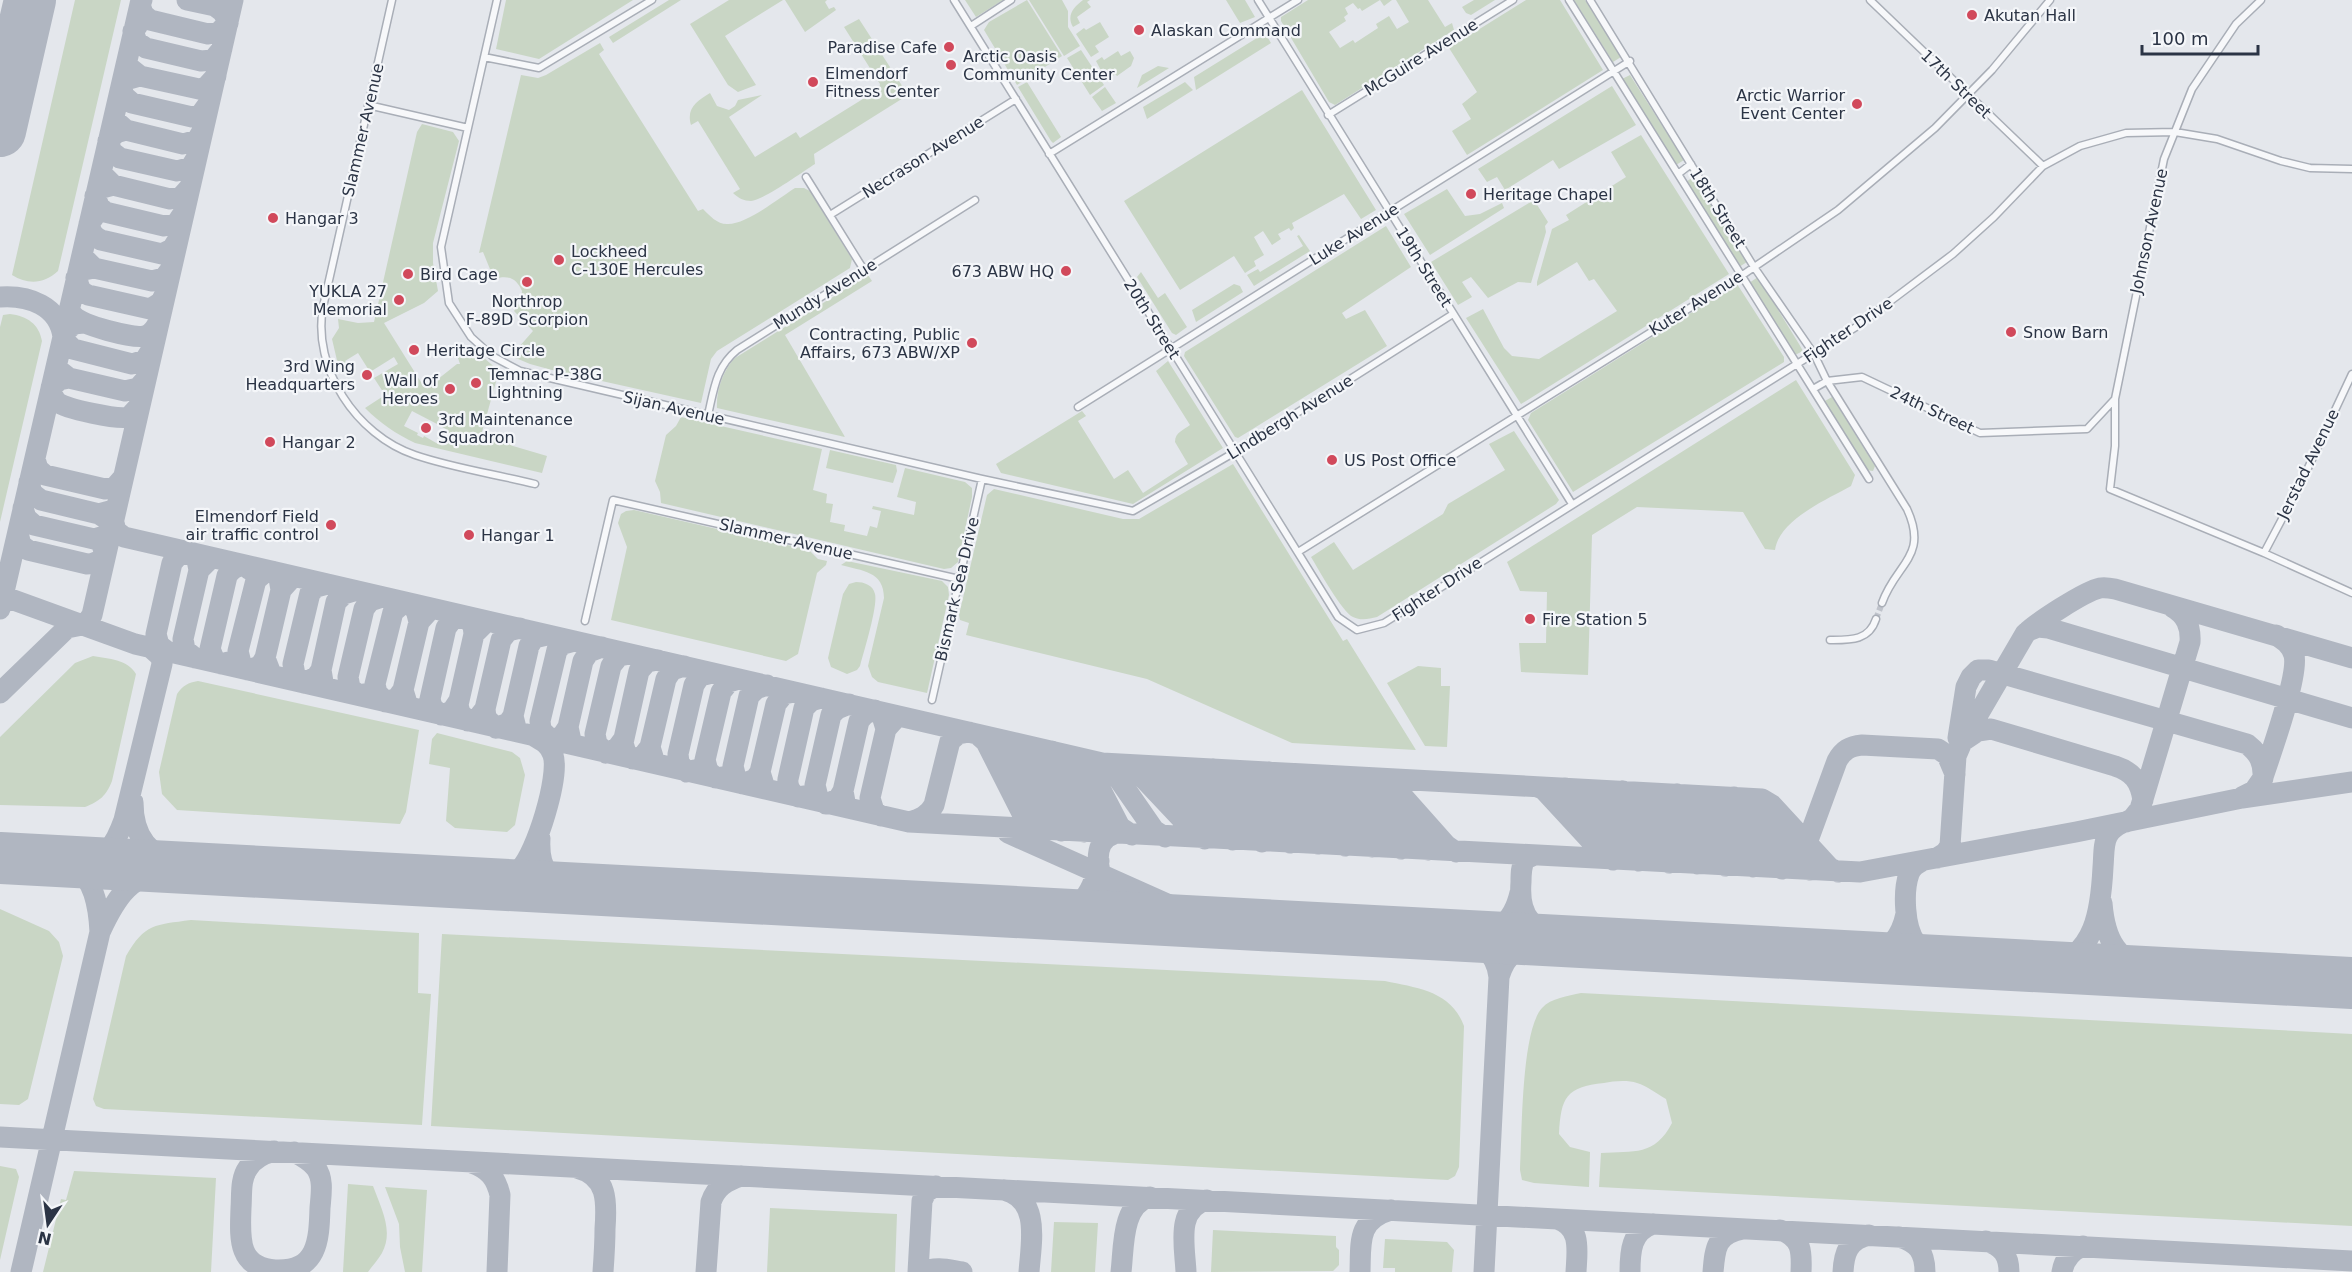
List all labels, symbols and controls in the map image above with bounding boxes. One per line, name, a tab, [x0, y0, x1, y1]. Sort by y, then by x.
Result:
place label: Akutan Hall	[1984, 6, 2076, 25]
marker: Akutan Hall	[1965, 8, 1979, 22]
street label: McGuire Avenue	[1361, 14, 1481, 100]
scale bar	[2142, 18, 2258, 56]
place label: Alaskan Command	[1151, 21, 1301, 40]
marker: Alaskan Command	[1132, 23, 1146, 37]
text: 100 m	[2151, 28, 2209, 49]
place label: Paradise Cafe	[828, 38, 937, 57]
marker: Paradise Cafe	[942, 40, 956, 54]
street label: 17th Street	[1917, 46, 1995, 122]
place label: Arctic Oasis Community Center	[963, 47, 1115, 84]
marker: Arctic Oasis Community Center	[944, 58, 958, 72]
street label: Slammer Avenue	[338, 61, 388, 199]
place label: Elmendorf Fitness Center	[825, 64, 940, 101]
marker: Elmendorf Fitness Center	[806, 75, 820, 89]
place label: Arctic Warrior Event Center	[1736, 86, 1845, 123]
marker: Arctic Warrior Event Center	[1850, 97, 1864, 111]
street label: Necrason Avenue	[859, 112, 987, 202]
street label: 18th Street	[1686, 165, 1750, 251]
street label: Johnson Avenue	[2126, 167, 2172, 296]
place label: Heritage Chapel	[1483, 185, 1613, 204]
marker: Heritage Chapel	[1464, 187, 1478, 201]
street label: Luke Avenue	[1306, 199, 1402, 269]
place label: Hangar 3	[285, 209, 359, 228]
marker: Hangar 3	[266, 211, 280, 225]
street label: 19th Street	[1392, 224, 1456, 310]
place label: Lockheed C-130E Hercules	[571, 242, 703, 279]
marker: Lockheed C-130E Hercules	[552, 253, 566, 267]
street label: Mundy Avenue	[770, 255, 880, 333]
place label: 673 ABW HQ	[951, 262, 1054, 281]
marker: 673 ABW HQ	[1059, 264, 1073, 278]
place label: Bird Cage	[420, 265, 498, 284]
marker: Bird Cage	[401, 267, 415, 281]
street label: Kuter Avenue	[1646, 267, 1746, 339]
marker: Northrop F-89D Scorpion	[520, 275, 534, 289]
street label: 20th Street	[1120, 276, 1184, 362]
place label: YUKLA 27 Memorial	[308, 282, 387, 319]
place label: Northrop F-89D Scorpion	[466, 292, 588, 329]
marker: YUKLA 27 Memorial	[392, 293, 406, 307]
street label: Fighter Drive	[1800, 293, 1896, 367]
place label: Snow Barn	[2023, 323, 2108, 342]
place label: Contracting, Public Affairs, 673 ABW/XP	[800, 325, 960, 362]
marker: Snow Barn	[2004, 325, 2018, 339]
marker: Contracting, Public Affairs, 673 ABW/XP	[965, 336, 979, 350]
place label: Heritage Circle	[426, 341, 545, 360]
marker: Heritage Circle	[407, 343, 421, 357]
place label: 3rd Wing Headquarters	[245, 357, 355, 394]
place label: Temnac P-38G Lightning	[487, 365, 602, 402]
marker: 3rd Wing Headquarters	[360, 368, 374, 382]
place label: Wall of Heroes	[382, 371, 438, 408]
street label: Lindbergh Avenue	[1224, 371, 1356, 463]
marker: Temnac P-38G Lightning	[469, 376, 483, 390]
marker: Wall of Heroes	[443, 382, 457, 396]
street label: 24th Street	[1887, 382, 1977, 438]
street label: Sijan Avenue	[621, 387, 727, 429]
street label: Jerstad Avenue	[2273, 406, 2343, 523]
place label: 3rd Maintenance Squadron	[438, 410, 573, 447]
marker: 3rd Maintenance Squadron	[419, 421, 433, 435]
place label: Hangar 2	[282, 433, 356, 452]
marker: Hangar 2	[263, 435, 277, 449]
place label: US Post Office	[1344, 451, 1456, 470]
marker: US Post Office	[1325, 453, 1339, 467]
place label: Elmendorf Field air traffic control	[186, 507, 319, 544]
street label: Slammer Avenue	[717, 514, 855, 564]
street label: Bismark Sea Drive	[931, 515, 983, 663]
marker: Elmendorf Field air traffic control	[324, 518, 338, 532]
place label: Hangar 1	[481, 526, 555, 545]
marker: Hangar 1	[462, 528, 476, 542]
street label: Fighter Drive	[1389, 553, 1485, 625]
place label: Fire Station 5	[1542, 610, 1648, 629]
marker: Fire Station 5	[1523, 612, 1537, 626]
north arrow	[18, 1194, 78, 1254]
text: N	[36, 1227, 53, 1249]

